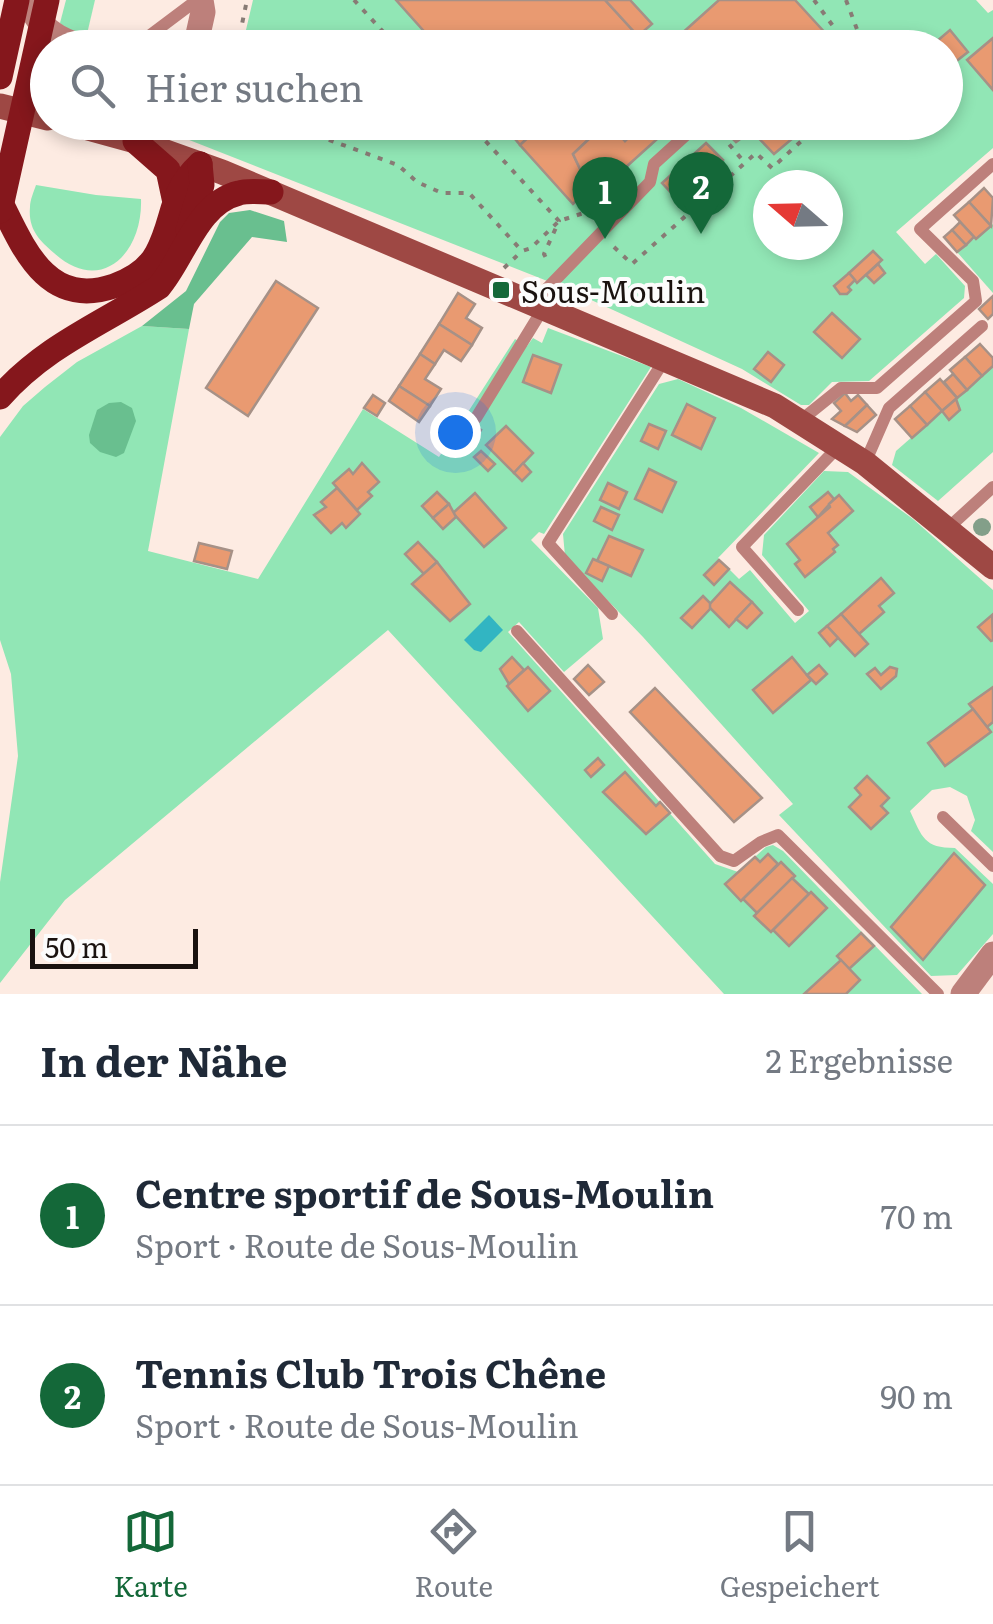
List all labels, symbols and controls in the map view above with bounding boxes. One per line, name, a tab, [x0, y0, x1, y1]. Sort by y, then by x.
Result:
search box	[30, 30, 963, 140]
text: Hier suchen	[145, 57, 364, 114]
icon: search	[65, 58, 120, 113]
pin: 2	[668, 152, 734, 234]
pin: 1	[572, 156, 638, 239]
north arrow	[753, 170, 843, 260]
place label: Sous-Moulin	[521, 268, 705, 312]
marker: Sous-Moulin	[490, 279, 512, 301]
your location	[430, 407, 481, 458]
scale bar	[30, 924, 198, 968]
text: 50 m	[45, 925, 108, 967]
text: In der Nähe	[40, 1028, 288, 1090]
text: 2 Ergebnisse	[766, 1035, 953, 1083]
text: Centre sportif de Sous-Moulin	[135, 1163, 714, 1220]
text: 1	[66, 1191, 79, 1239]
text: 70 m	[881, 1191, 953, 1239]
text: Sport · Route de Sous-Moulin	[135, 1220, 579, 1268]
text: Tennis Club Trois Chêne	[135, 1343, 606, 1400]
text: 2	[64, 1371, 81, 1419]
text: 90 m	[880, 1371, 953, 1419]
text: Sport · Route de Sous-Moulin	[135, 1400, 579, 1448]
tab: Karte	[113, 1504, 188, 1606]
tab: Route	[415, 1504, 493, 1606]
tab: Gespeichert	[720, 1504, 880, 1606]

